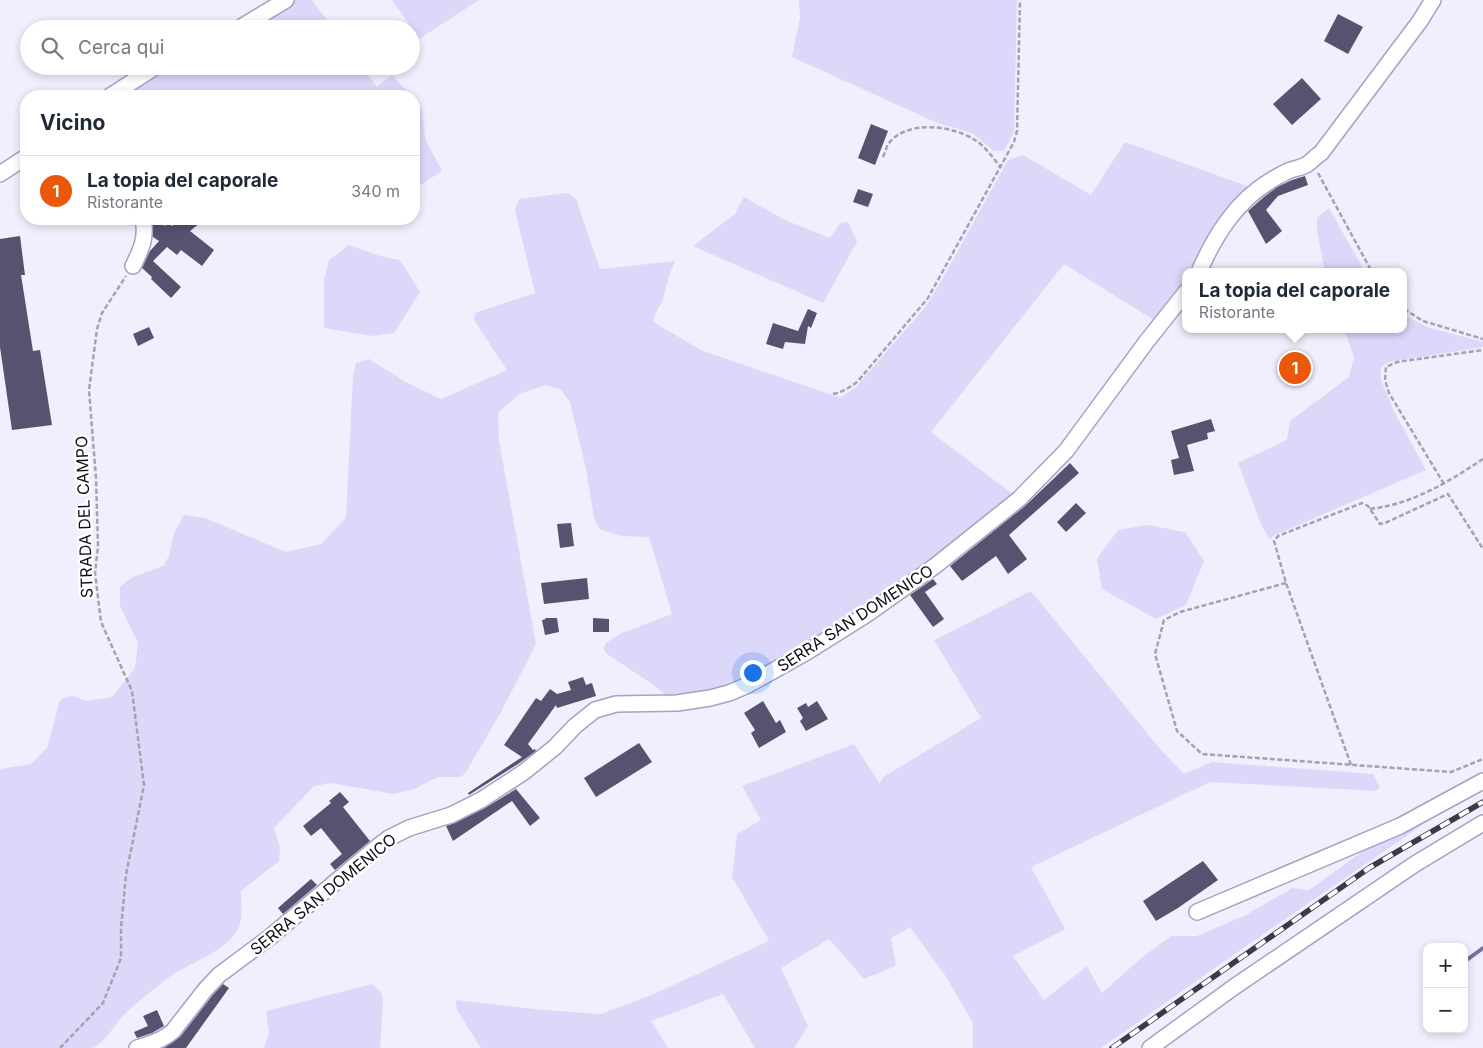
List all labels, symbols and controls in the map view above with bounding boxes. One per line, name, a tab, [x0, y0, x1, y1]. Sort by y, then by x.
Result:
search box	[20, 20, 420, 75]
icon: search	[38, 34, 66, 62]
text: Cerca qui	[78, 36, 164, 59]
text: Vicino	[40, 110, 105, 135]
text: La topia del caporale	[87, 169, 278, 192]
text: 1	[53, 181, 59, 201]
text: 340 m	[351, 181, 400, 201]
text: Ristorante	[87, 192, 163, 212]
popup	[1182, 268, 1407, 333]
text: La topia del caporale	[1199, 279, 1390, 302]
text: Ristorante	[1199, 302, 1275, 322]
pin: 1	[1279, 349, 1311, 387]
street label: STRADA DEL CAMPO	[71, 435, 97, 599]
street label: SERRA SAN DOMENICO	[773, 560, 937, 676]
your location	[740, 660, 766, 686]
street label: SERRA SAN DOMENICO	[246, 829, 400, 959]
map controls	[1423, 943, 1468, 1033]
button: +	[1423, 943, 1468, 988]
button: −	[1423, 988, 1468, 1033]

